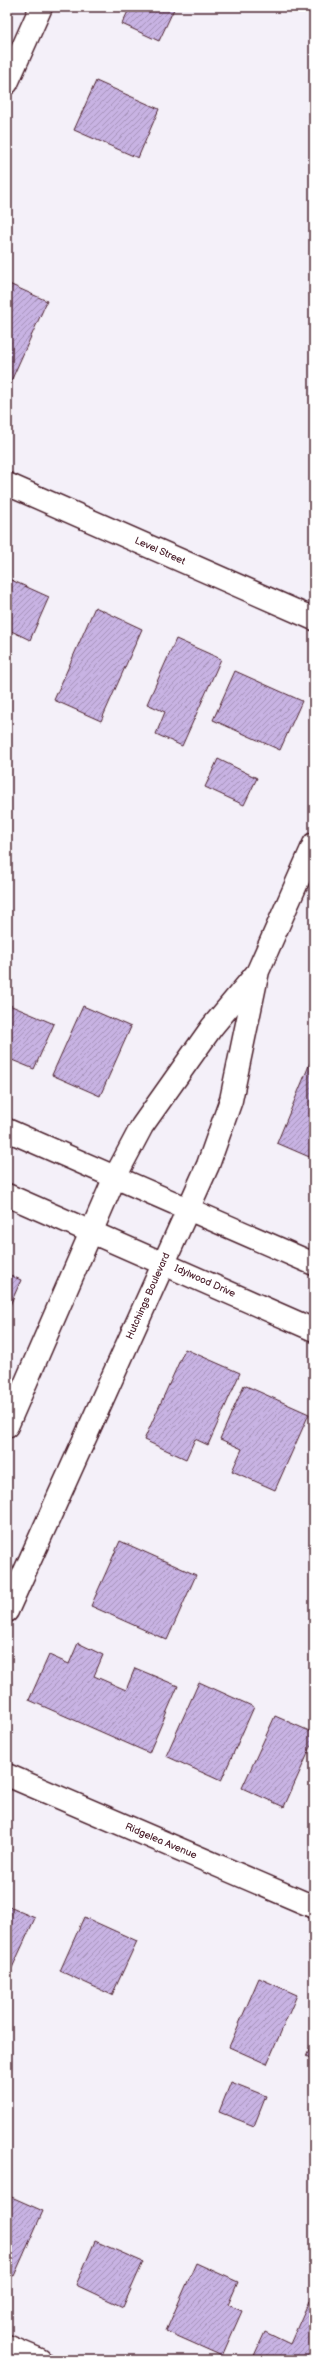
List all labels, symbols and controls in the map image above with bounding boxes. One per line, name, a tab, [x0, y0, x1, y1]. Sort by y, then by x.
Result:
street label: Level Street	[133, 535, 187, 567]
street label: Hutchings Boulevard	[124, 1251, 173, 1341]
street label: Idylwood Drive	[173, 1262, 237, 1300]
street label: Ridgelea Avenue	[123, 1820, 199, 1862]

